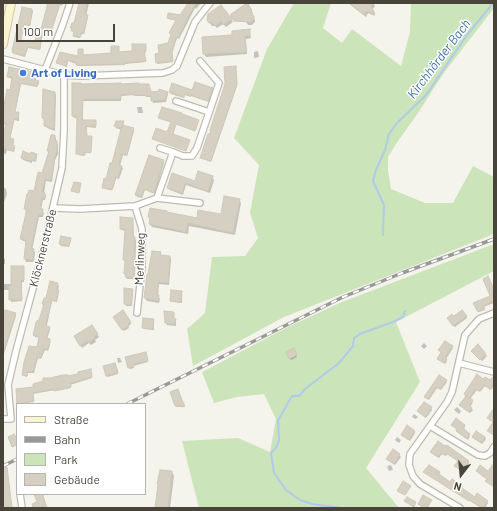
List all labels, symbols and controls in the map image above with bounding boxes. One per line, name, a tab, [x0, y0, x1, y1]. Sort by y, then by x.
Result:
scale bar	[18, 16, 117, 42]
water label: Kirchhörder Bach	[404, 16, 474, 102]
text: 100 m	[23, 24, 53, 38]
place label: Art of Living	[31, 66, 97, 80]
marker: Art of Living	[18, 68, 28, 78]
street label: Klöcknerstraße	[26, 208, 60, 288]
street label: Merlinweg	[132, 232, 148, 286]
legend	[16, 403, 146, 495]
text: Straße	[54, 412, 89, 426]
text: Bahn	[54, 432, 81, 446]
text: Park	[54, 452, 78, 466]
north arrow	[441, 455, 481, 495]
text: Gebäude	[54, 472, 100, 486]
text: N	[452, 480, 463, 494]

